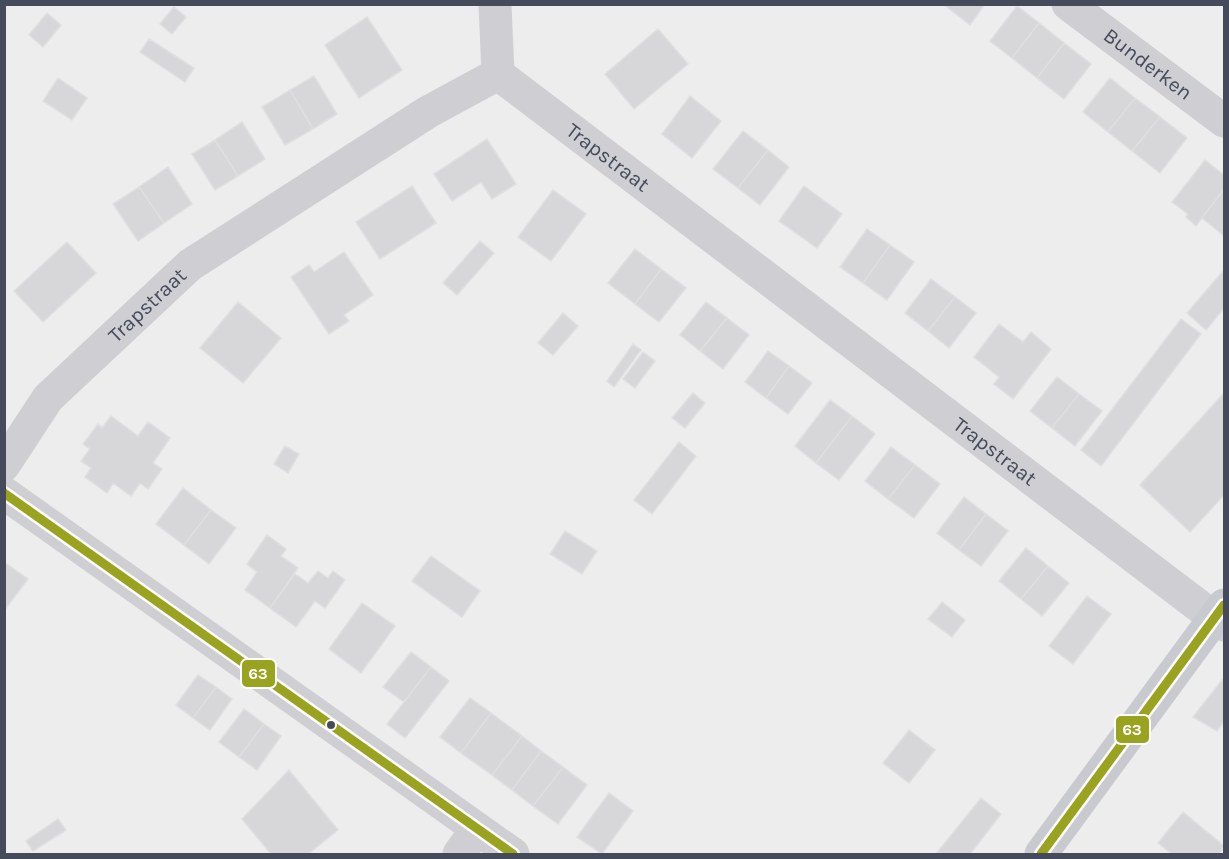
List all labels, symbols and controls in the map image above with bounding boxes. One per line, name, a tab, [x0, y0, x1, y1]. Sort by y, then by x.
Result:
street label: Bunderken	[1099, 23, 1197, 105]
street label: Trapstraat	[562, 118, 654, 197]
street label: Trapstraat	[103, 263, 191, 347]
street label: Trapstraat	[949, 412, 1041, 490]
line badge: 63	[241, 659, 276, 688]
text: 63	[248, 664, 268, 683]
line badge: 63	[1115, 715, 1150, 744]
unlabelled marker	[325, 719, 337, 731]
text: 63	[1122, 720, 1142, 739]

